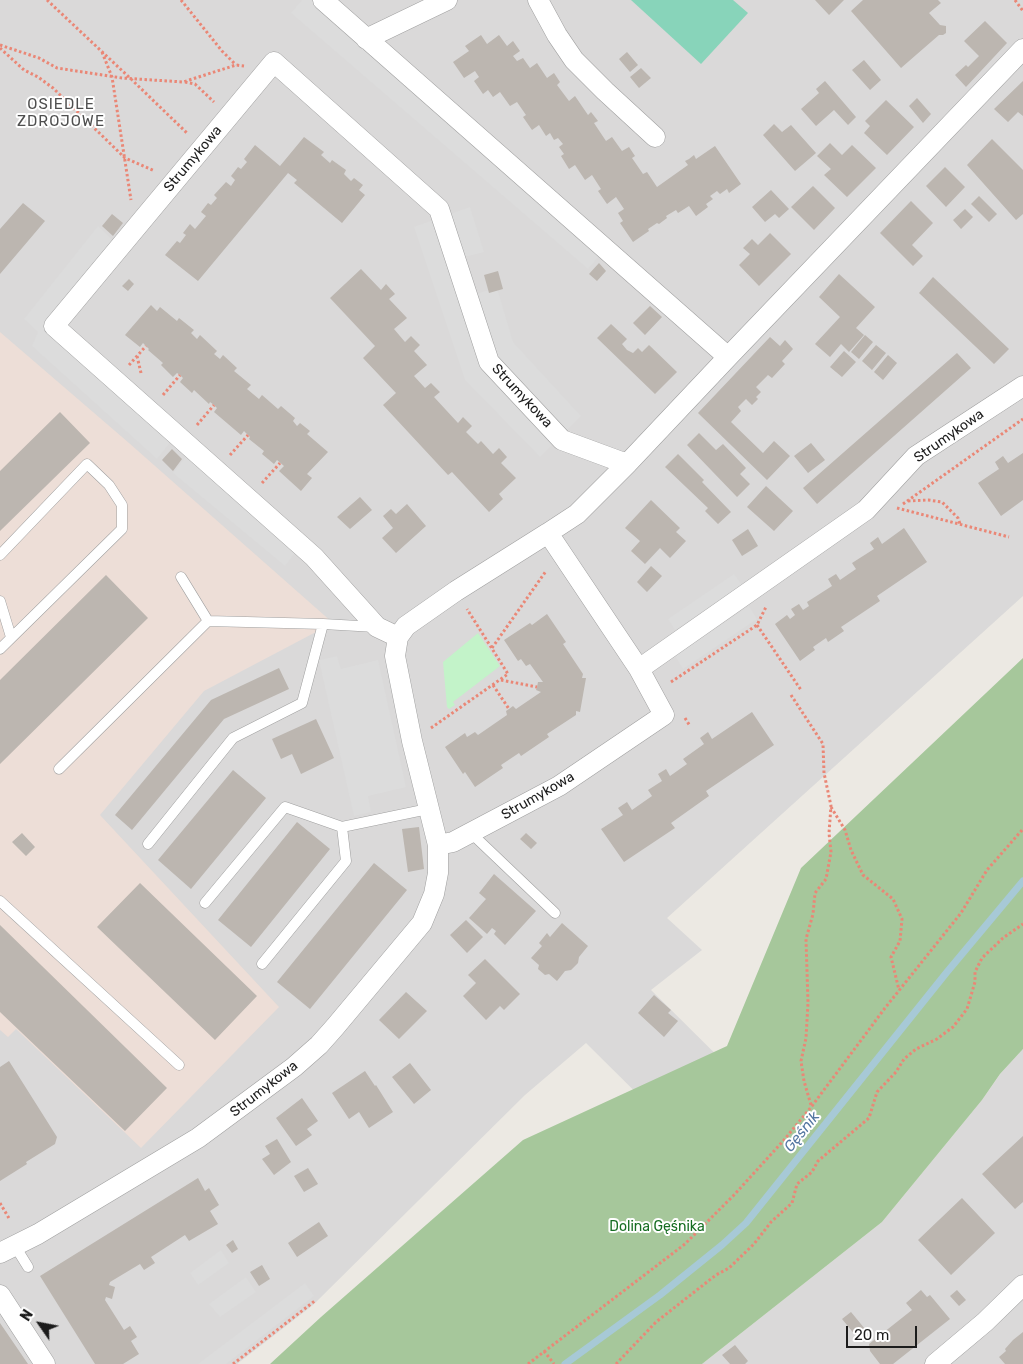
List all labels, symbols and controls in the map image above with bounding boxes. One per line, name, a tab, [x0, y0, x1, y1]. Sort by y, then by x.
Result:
district label: OSIEDLE ZDROJOWE	[16, 96, 106, 131]
street label: Strumykowa	[160, 122, 226, 196]
street label: Strumykowa	[488, 361, 556, 431]
street label: Strumykowa	[911, 406, 987, 466]
street label: Strumykowa	[499, 768, 577, 824]
street label: Strumykowa	[227, 1057, 301, 1121]
water label: Gęśnik	[780, 1108, 824, 1156]
park label: Dolina Gęśnika	[609, 1219, 705, 1235]
north arrow	[15, 1299, 65, 1349]
text: N	[17, 1307, 37, 1324]
scale bar	[848, 1316, 919, 1348]
text: 20 m	[854, 1326, 889, 1344]

